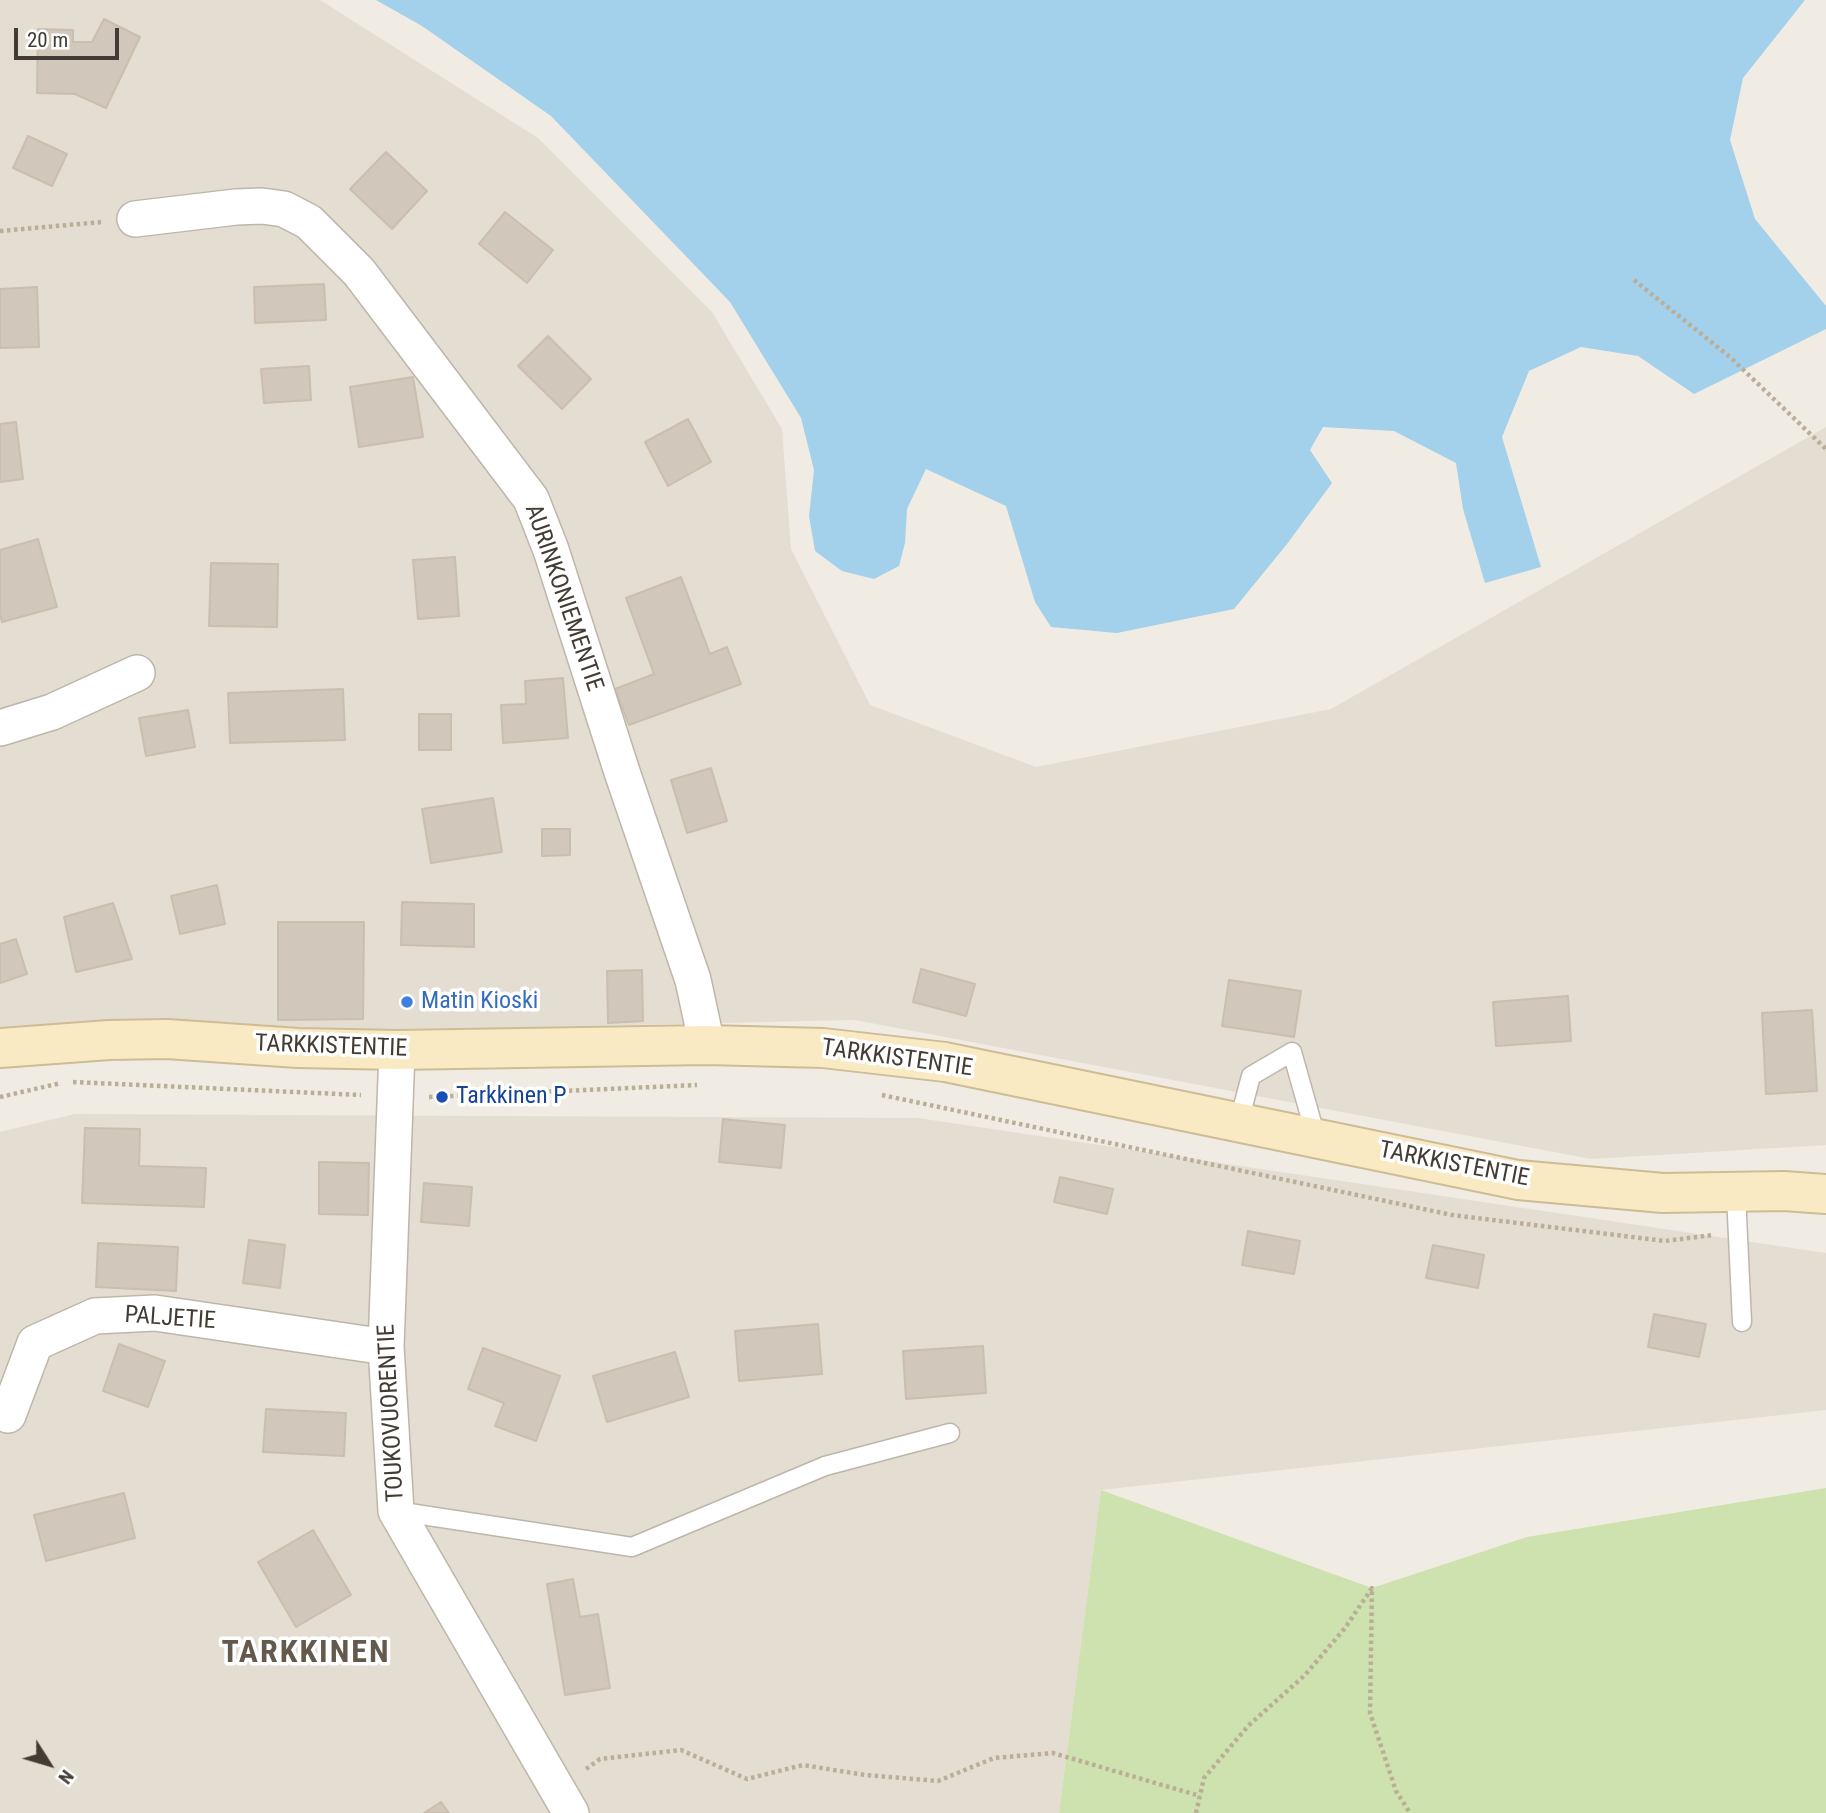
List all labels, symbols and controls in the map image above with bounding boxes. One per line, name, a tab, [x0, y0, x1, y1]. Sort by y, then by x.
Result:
scale bar	[18, 14, 122, 58]
text: 20 m	[27, 28, 68, 52]
street label: AURINKONIEMENTIE	[518, 501, 608, 695]
place label: Matin Kioski	[421, 988, 538, 1016]
marker: Matin Kioski	[399, 994, 415, 1010]
street label: TARKKISTENTIE	[254, 1030, 408, 1064]
street label: TARKKISTENTIE	[820, 1034, 974, 1084]
place label: Tarkkinen P	[456, 1083, 566, 1111]
marker: Tarkkinen P	[434, 1089, 450, 1105]
street label: TARKKISTENTIE	[1377, 1136, 1531, 1194]
street label: PALJETIE	[124, 1301, 216, 1337]
street label: TOUKOVUORENTIE	[373, 1323, 411, 1503]
district label: TARKKINEN	[223, 1635, 389, 1673]
north arrow	[14, 1729, 84, 1799]
text: N	[53, 1765, 79, 1789]

